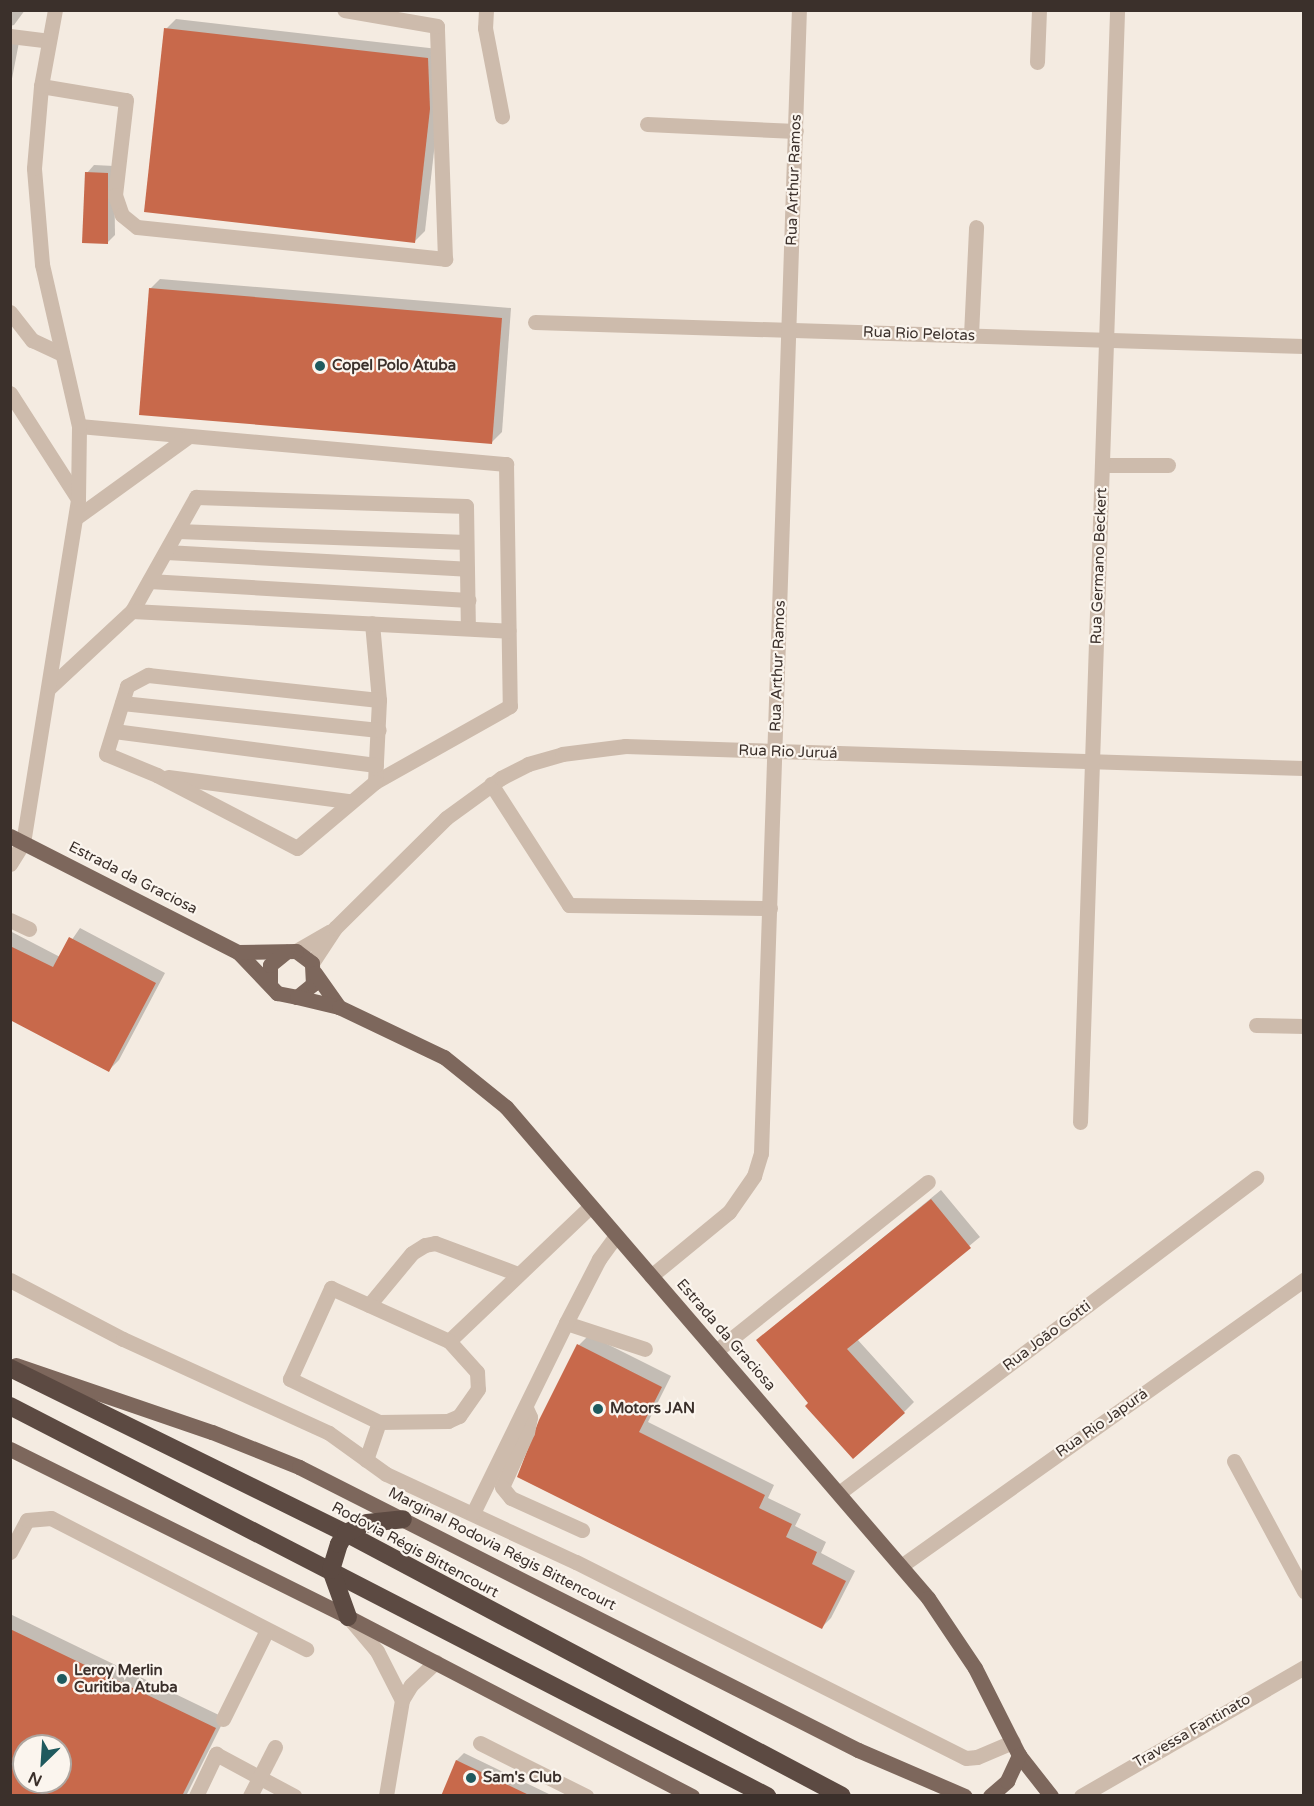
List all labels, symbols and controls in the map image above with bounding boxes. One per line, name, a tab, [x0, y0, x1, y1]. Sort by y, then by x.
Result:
street label: Rua Arthur Ramos	[783, 114, 805, 246]
street label: Rua Rio Pelotas	[863, 323, 975, 345]
place label: Copel Polo Atuba	[332, 357, 456, 375]
marker: Copel Polo Atuba	[313, 359, 327, 373]
street label: Rua Germano Beckert	[1087, 487, 1111, 645]
street label: Rua Arthur Ramos	[767, 600, 789, 732]
street label: Rua Rio Juruá	[738, 741, 838, 763]
street label: Estrada da Graciosa	[66, 838, 200, 918]
street label: Estrada da Graciosa	[673, 1275, 779, 1395]
street label: Rua João Gotti	[1000, 1297, 1094, 1375]
street label: Rua Rio Japurá	[1053, 1385, 1151, 1461]
place label: Motors JAN	[610, 1400, 695, 1418]
marker: Motors JAN	[591, 1402, 605, 1416]
street label: Marginal Rodovia Régis Bittencourt	[385, 1483, 619, 1615]
street label: Rodovia Régis Bittencourt	[328, 1498, 502, 1602]
place label: Leroy Merlin Curitiba Atuba	[74, 1661, 178, 1696]
marker: Leroy Merlin Curitiba Atuba	[55, 1672, 69, 1686]
street label: Travessa Fantinato	[1130, 1690, 1254, 1772]
north arrow	[12, 1734, 72, 1794]
text: N	[25, 1767, 45, 1790]
place label: Sam's Club	[483, 1769, 562, 1787]
marker: Sam's Club	[464, 1771, 478, 1785]

